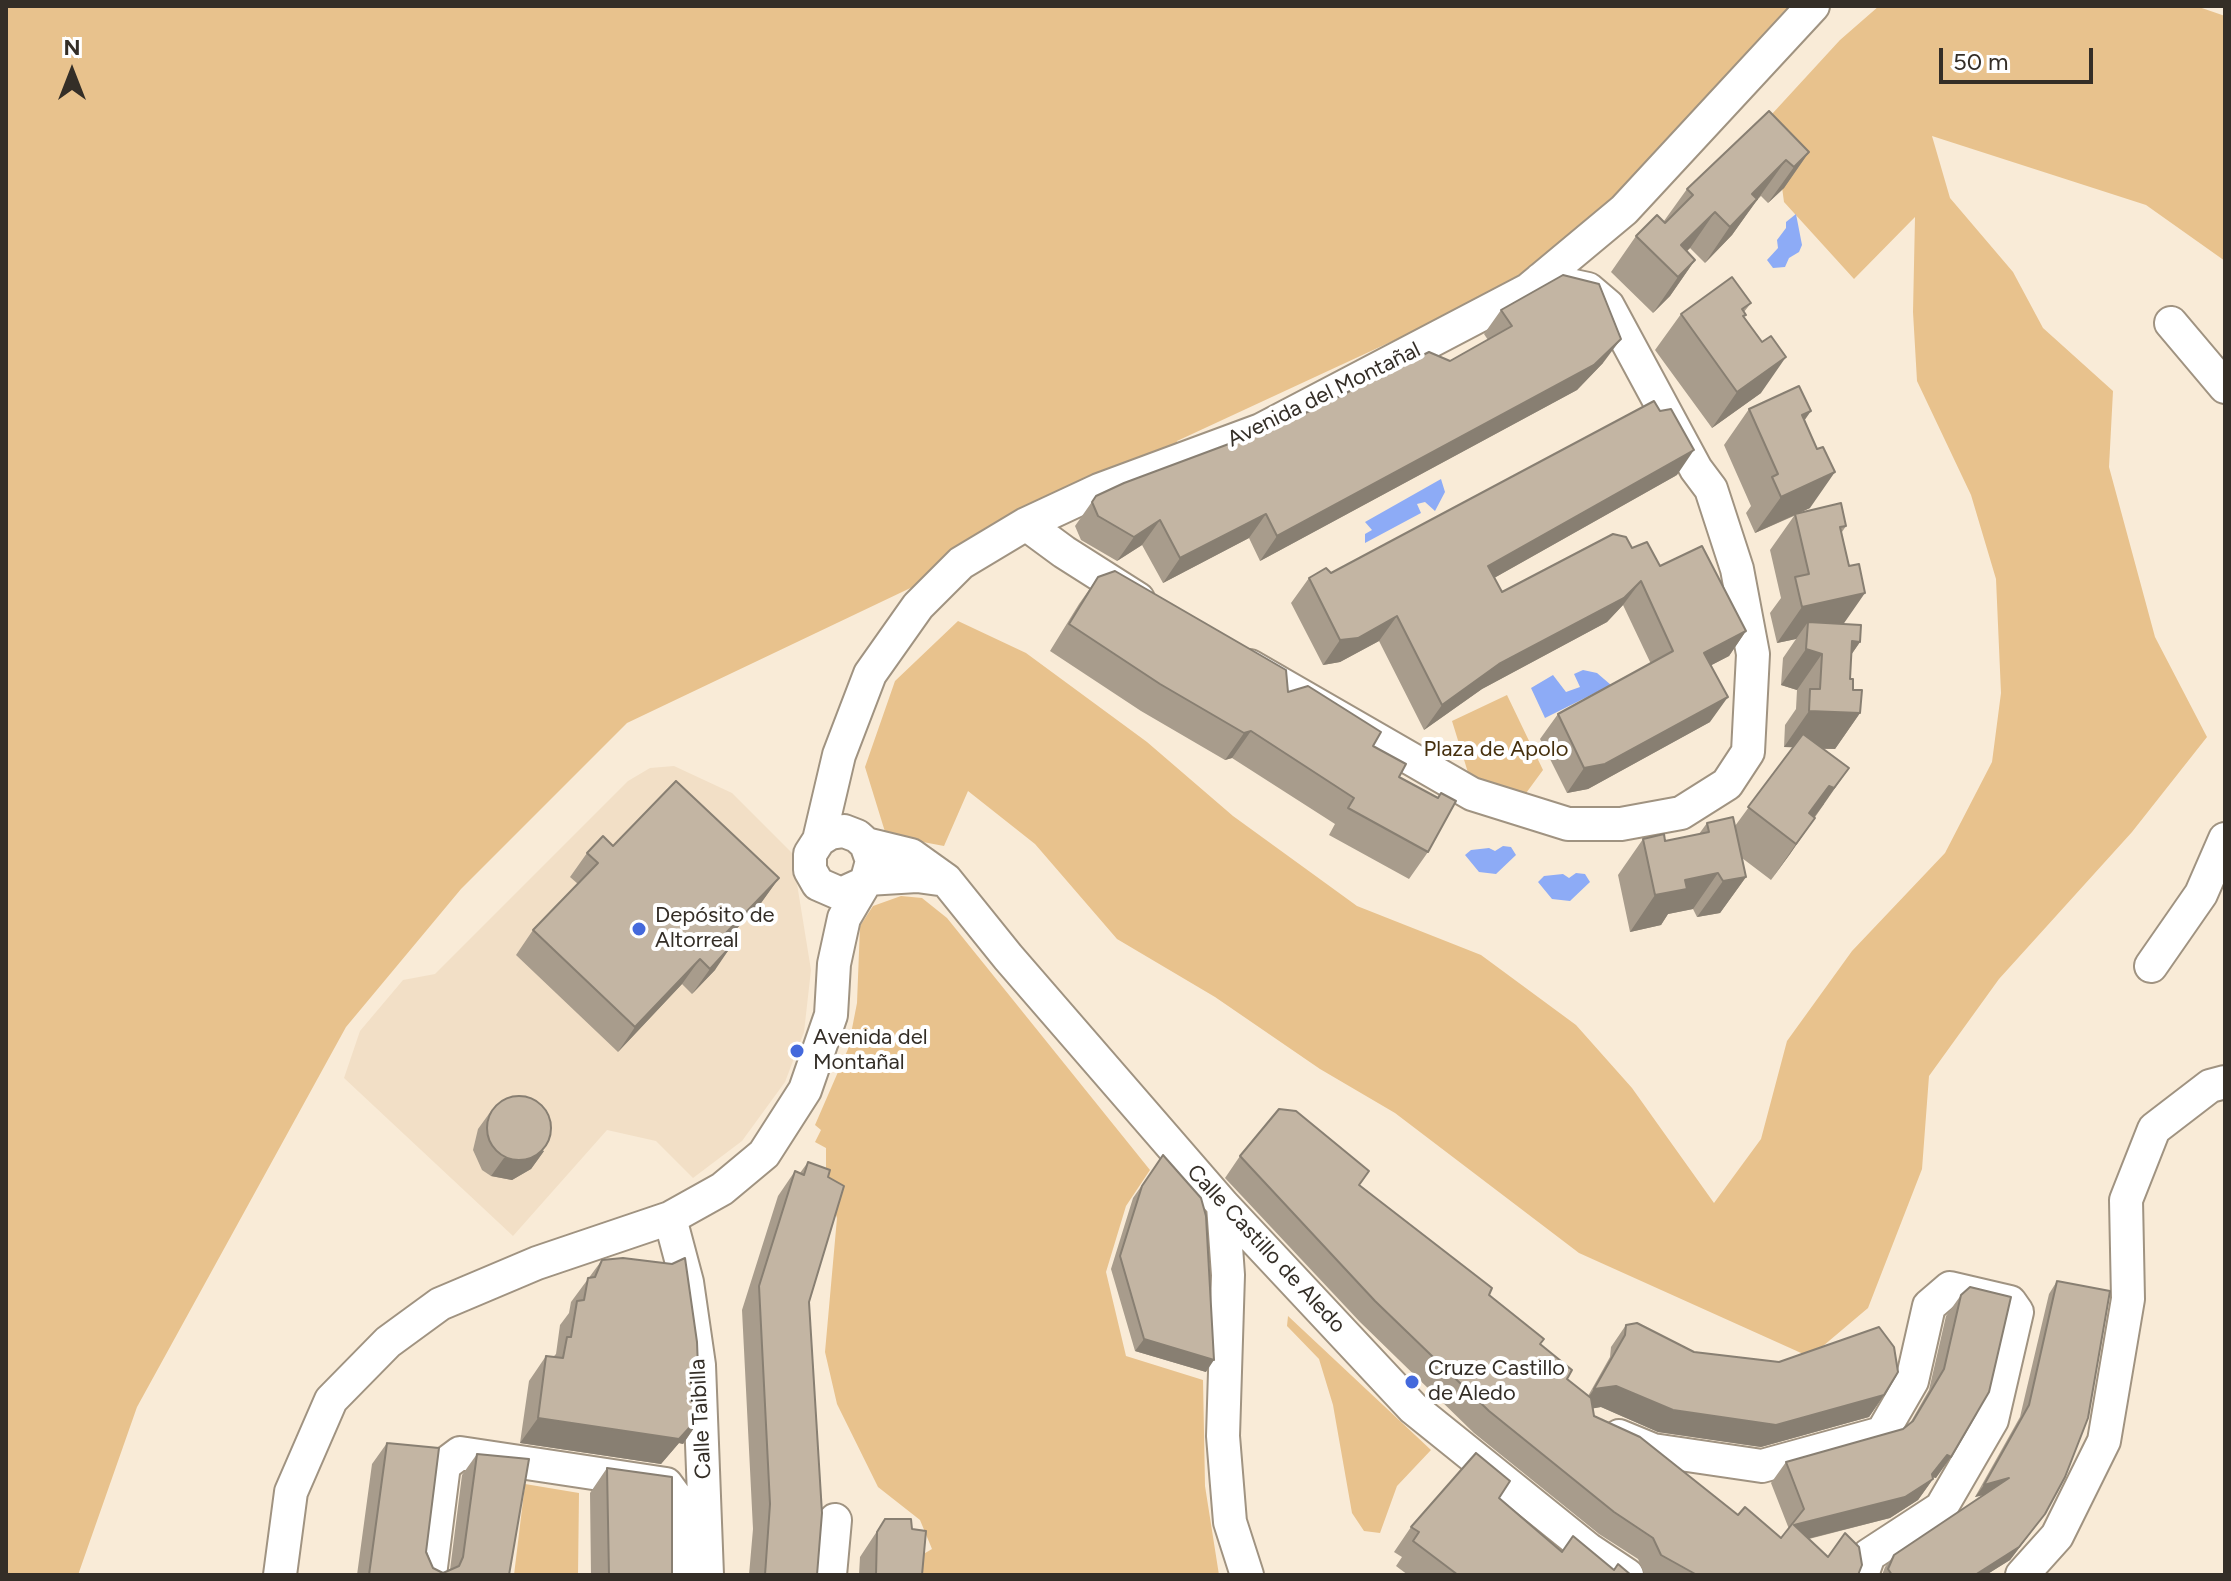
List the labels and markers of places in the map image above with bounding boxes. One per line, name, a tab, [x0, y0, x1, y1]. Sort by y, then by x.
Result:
place label: Depósito de Altorreal	[655, 903, 775, 954]
marker: Depósito de Altorreal	[630, 920, 648, 938]
place label: Avenida del Montañal	[813, 1025, 928, 1076]
marker: Avenida del Montañal	[788, 1042, 806, 1060]
place label: Cruze Castillo de Aledo	[1428, 1356, 1565, 1408]
marker: Cruze Castillo de Aledo	[1403, 1373, 1421, 1391]

